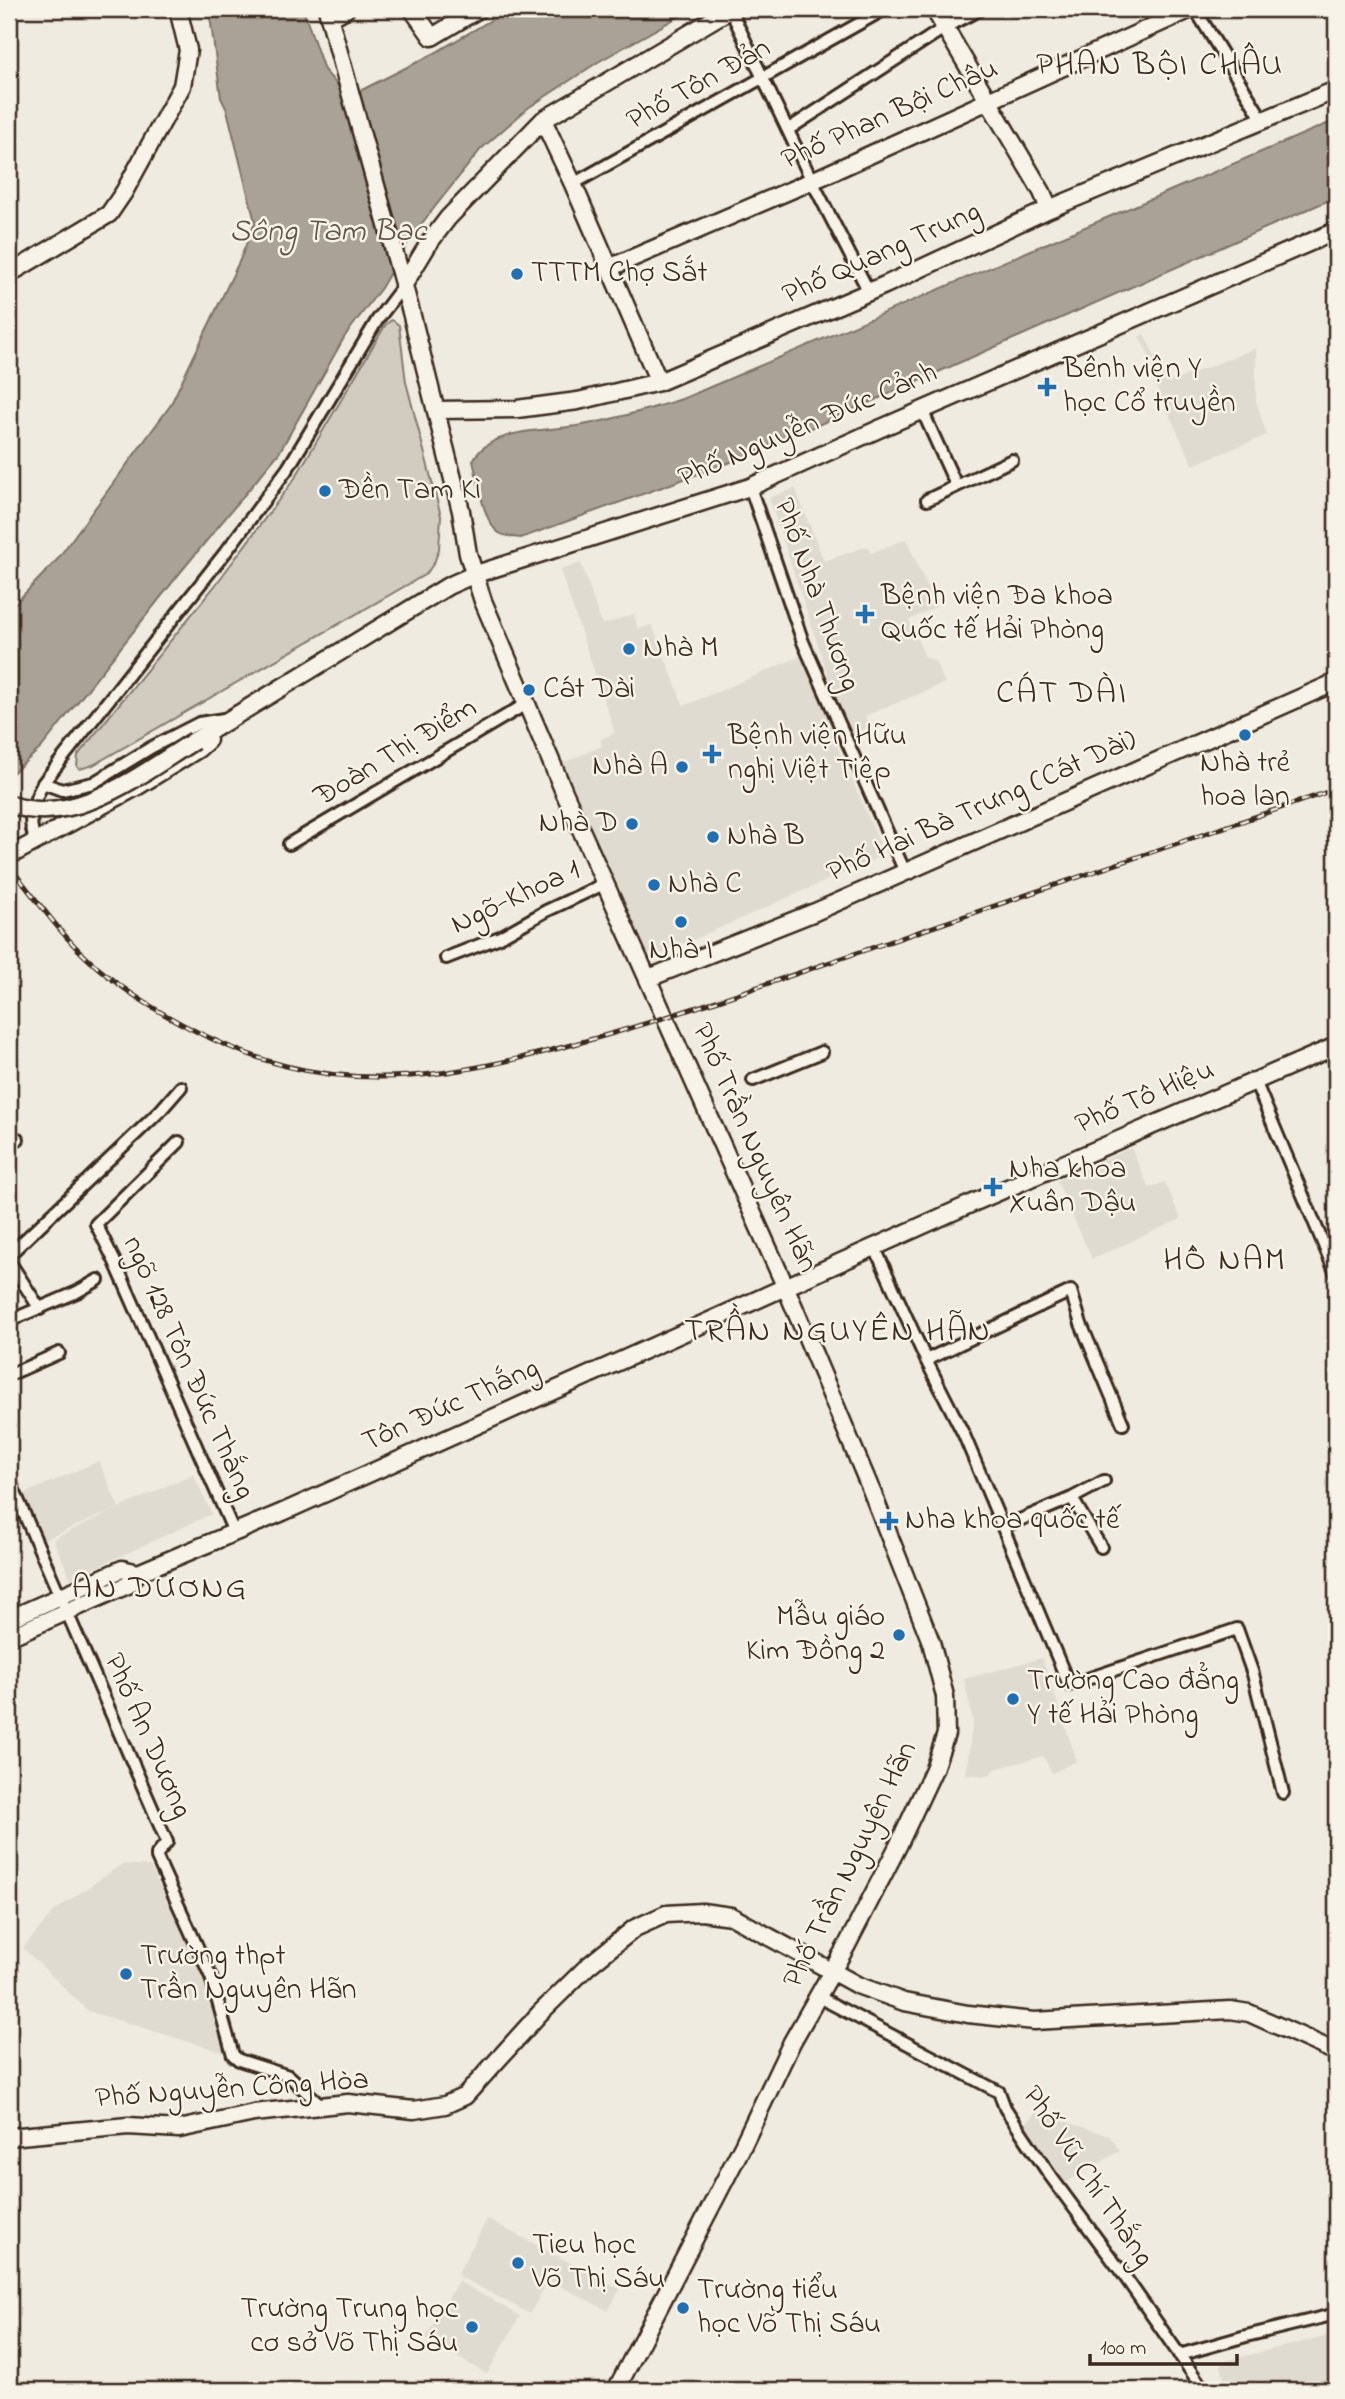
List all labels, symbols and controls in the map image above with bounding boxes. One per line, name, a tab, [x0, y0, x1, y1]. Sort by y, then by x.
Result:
street label: Phố Tôn Đản	[619, 27, 779, 143]
district label: PHAN BỘI CHÂU	[1036, 42, 1284, 90]
street label: Phố Phan Bội Châu	[775, 48, 1005, 182]
street label: Phố Quang Trung	[776, 191, 988, 317]
water label: Sông Tam Bạc	[230, 209, 428, 256]
place label: TTTM Chợ Sắt	[531, 252, 708, 296]
marker: TTTM Chợ Sắt	[509, 266, 525, 282]
place label: Bênh viện Y học Cổ truyền	[1062, 348, 1236, 426]
street label: Phố Nguyễn Đức Cảnh	[672, 352, 944, 500]
marker: Bênh viện Y học Cổ truyền	[1037, 377, 1057, 397]
place label: Đền Tam Kì	[338, 469, 481, 513]
marker: Đền Tam Kì	[317, 483, 333, 499]
street label: Phố Nhà Thương	[761, 492, 871, 698]
place label: Bệnh viện Đa khoa Quốc tế Hải Phòng	[880, 575, 1113, 653]
marker: Bệnh viện Đa khoa Quốc tế Hải Phòng	[855, 604, 875, 624]
place label: Nhà M	[643, 627, 718, 671]
marker: Nhà M	[621, 641, 637, 657]
place label: Cát Dài	[543, 668, 635, 712]
district label: CÁT DÀI	[996, 670, 1128, 718]
marker: Cát Dài	[521, 682, 537, 698]
street label: Đoàn Thị Điểm	[305, 687, 486, 820]
place label: Bệnh viện Hữu nghị Việt Tiệp	[727, 715, 907, 793]
street label: Phố Hai Bà Trưng (Cát Dài)	[820, 719, 1144, 895]
marker: Nhà trẻ hoa lan	[1237, 727, 1253, 743]
place label: Nhà trẻ hoa lan	[1200, 742, 1291, 820]
marker: Bệnh viện Hữu nghị Việt Tiệp	[702, 744, 722, 764]
place label: Nhà A	[592, 745, 668, 789]
marker: Nhà A	[674, 759, 690, 775]
place label: Nhà D	[539, 802, 618, 846]
place label: Nhà B	[727, 815, 804, 859]
marker: Nhà D	[624, 816, 640, 832]
marker: Nhà B	[705, 829, 721, 845]
street label: Ngõ-Khoa 1	[444, 849, 588, 947]
place label: Nhà C	[668, 863, 742, 907]
marker: Nhà C	[646, 877, 662, 893]
marker: Nhà I	[673, 914, 689, 930]
place label: Nhà I	[649, 929, 713, 973]
street label: Phố Trần Nguyên Hãn	[679, 1016, 829, 1280]
street label: Phố Tô Hiệu	[1069, 1049, 1221, 1147]
place label: Nha khoa Xuân Dậu	[1009, 1148, 1136, 1226]
marker: Nha khoa Xuân Dậu	[983, 1177, 1003, 1197]
street label: ngõ 128 Tôn Đức Thắng	[110, 1229, 266, 1507]
district label: HỒ NAM	[1163, 1237, 1287, 1285]
district label: TRẦN NGUYÊN HÃN	[684, 1303, 992, 1356]
street label: Tôn Đức Thắng	[355, 1347, 547, 1465]
place label: Nha khoa quốc tế	[905, 1499, 1122, 1543]
marker: Nha khoa quốc tế	[879, 1511, 899, 1531]
district label: AN DƯƠNG	[72, 1565, 248, 1613]
place label: Mẫu giáo Kim Đồng 2	[746, 1596, 885, 1674]
marker: Mẫu giáo Kim Đồng 2	[891, 1627, 907, 1643]
street label: Phố An Dương	[91, 1646, 203, 1826]
place label: Trường Cao đẳng Y tế Hải Phòng	[1027, 1660, 1239, 1738]
marker: Trường Cao đẳng Y tế Hải Phòng	[1005, 1691, 1021, 1707]
street label: Phố Trần Nguyên Hãn	[772, 1734, 930, 1996]
place label: Trường thpt Trần Nguyên Hãn	[140, 1935, 357, 2013]
marker: Trường thpt Trần Nguyên Hãn	[118, 1966, 134, 1982]
street label: Phố Nguyễn Công Hòa	[94, 2058, 370, 2122]
street label: Phố Vũ Chí Thắng	[1010, 2077, 1164, 2277]
place label: Tieu học Võ Thị Sáu	[531, 2224, 665, 2302]
marker: Tieu học Võ Thị Sáu	[510, 2255, 526, 2271]
place label: Trường tiểu học Võ Thị Sáu	[697, 2269, 881, 2347]
place label: Trường Trung học cơ sở Võ Thị Sáu	[241, 2288, 459, 2366]
marker: Trường tiểu học Võ Thị Sáu	[675, 2300, 691, 2316]
marker: Trường Trung học cơ sở Võ Thị Sáu	[464, 2319, 480, 2335]
scale bar	[1090, 2322, 1236, 2366]
text: 100 m	[1100, 2334, 1146, 2364]

